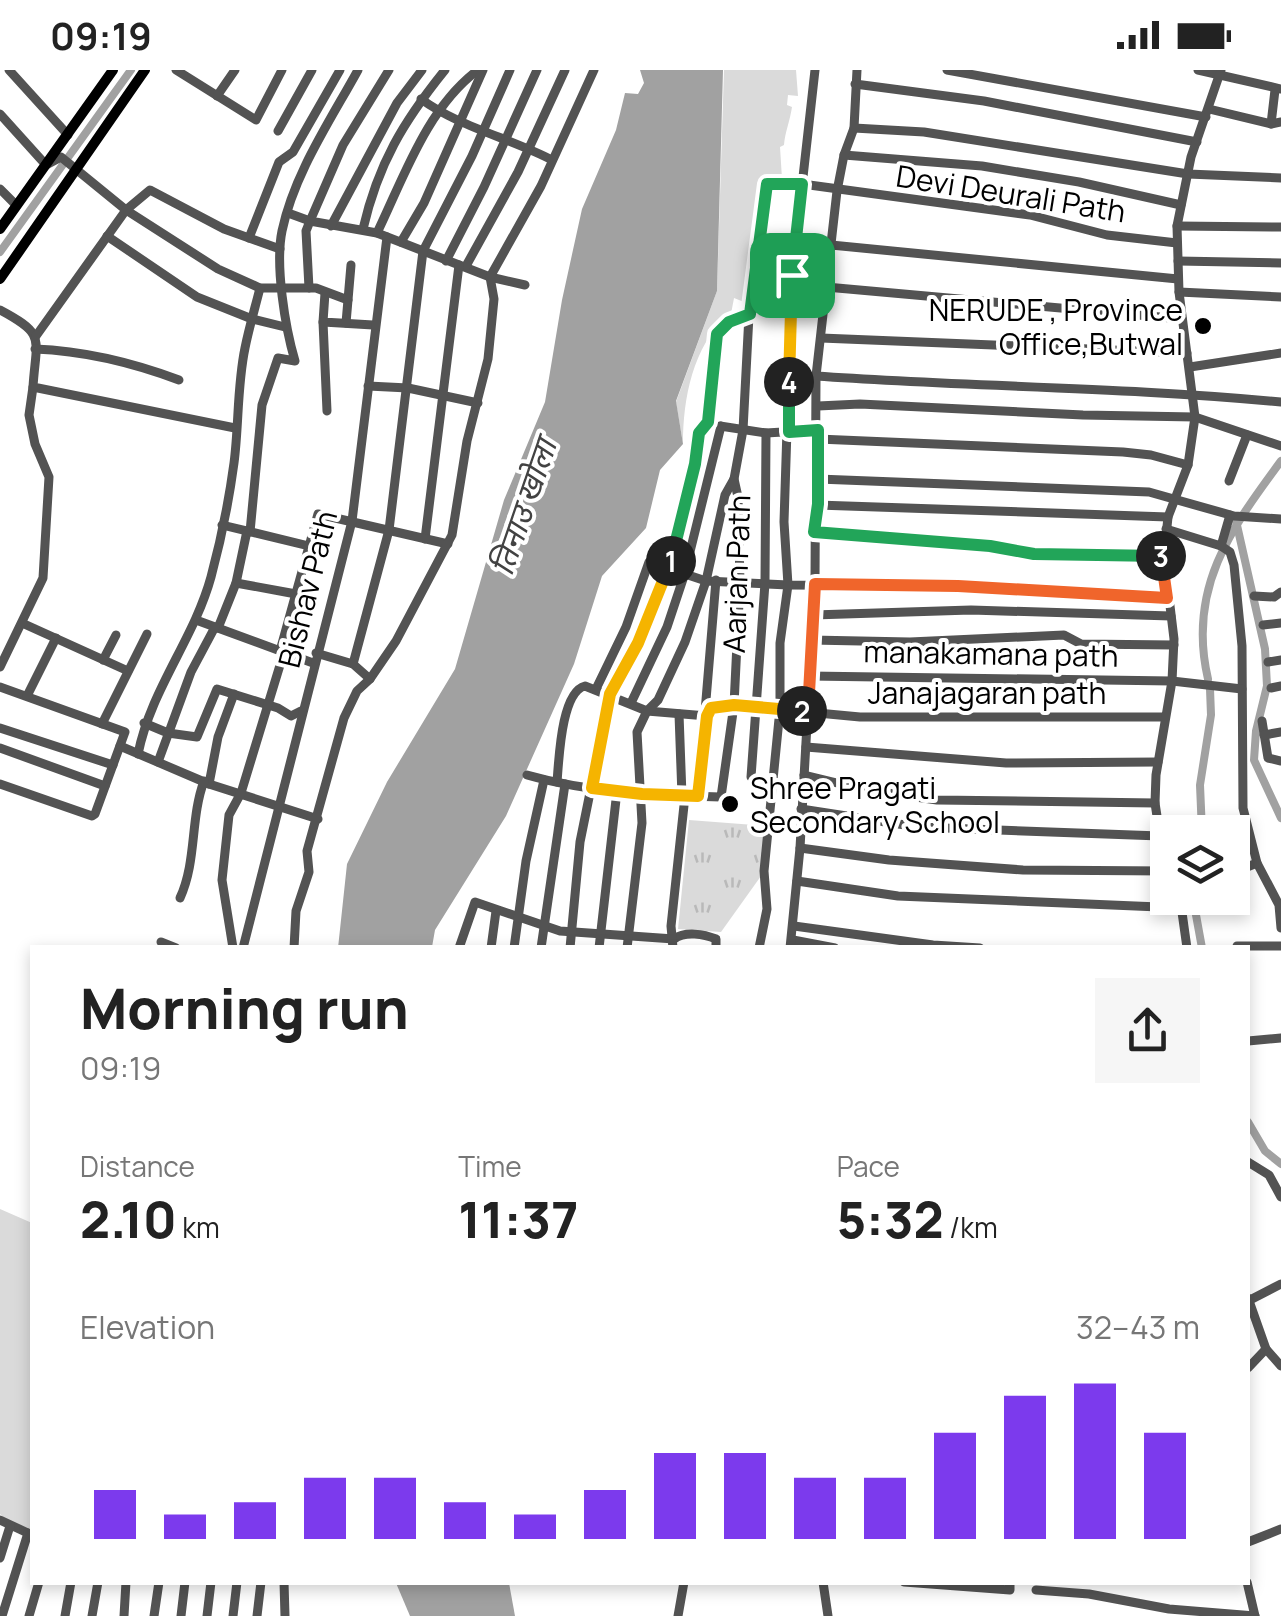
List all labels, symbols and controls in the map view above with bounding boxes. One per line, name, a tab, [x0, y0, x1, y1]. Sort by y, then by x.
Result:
text: 09:19	[50, 9, 152, 61]
street label: Devi Deurali Path	[893, 155, 1129, 231]
pin	[750, 233, 835, 318]
icon: arrive	[765, 248, 820, 303]
place label: NERUDE , Province Office,Butwal	[929, 289, 1183, 364]
marker: NERUDE , Province Office,Butwal	[1192, 315, 1214, 337]
pin: 4	[764, 357, 814, 407]
text: 4	[780, 363, 798, 401]
water label: तिनाउ खोला	[479, 428, 569, 581]
street label: Aarjan Path	[713, 494, 759, 654]
street label: Bishav Path	[268, 506, 346, 672]
pin: 3	[1136, 531, 1186, 581]
pin: 1	[646, 536, 696, 586]
text: 3	[1153, 537, 1169, 575]
text: 1	[665, 542, 677, 580]
street label: manakamana path	[863, 630, 1119, 676]
street label: Janajagaran path	[868, 672, 1106, 713]
pin: 2	[777, 686, 827, 736]
text: 2	[794, 692, 810, 730]
place label: Shree Pragati Secondary School	[750, 767, 1000, 842]
marker: Shree Pragati Secondary School	[719, 793, 741, 815]
map controls	[1150, 815, 1250, 915]
button: layers	[1150, 815, 1250, 915]
text: Morning run	[80, 970, 409, 1046]
button: share	[1095, 978, 1200, 1083]
text: 09:19	[80, 1046, 161, 1090]
text: Distance	[80, 1147, 195, 1185]
text: Time	[458, 1147, 522, 1185]
text: Pace	[837, 1147, 900, 1185]
text: 2.10	[80, 1185, 177, 1253]
text: 11:37	[458, 1185, 578, 1253]
text: 5:32	[837, 1185, 944, 1253]
text: km	[177, 1208, 220, 1246]
text: /km	[944, 1208, 998, 1246]
text: Elevation	[80, 1305, 215, 1349]
text: 32–43 m	[1076, 1305, 1200, 1349]

